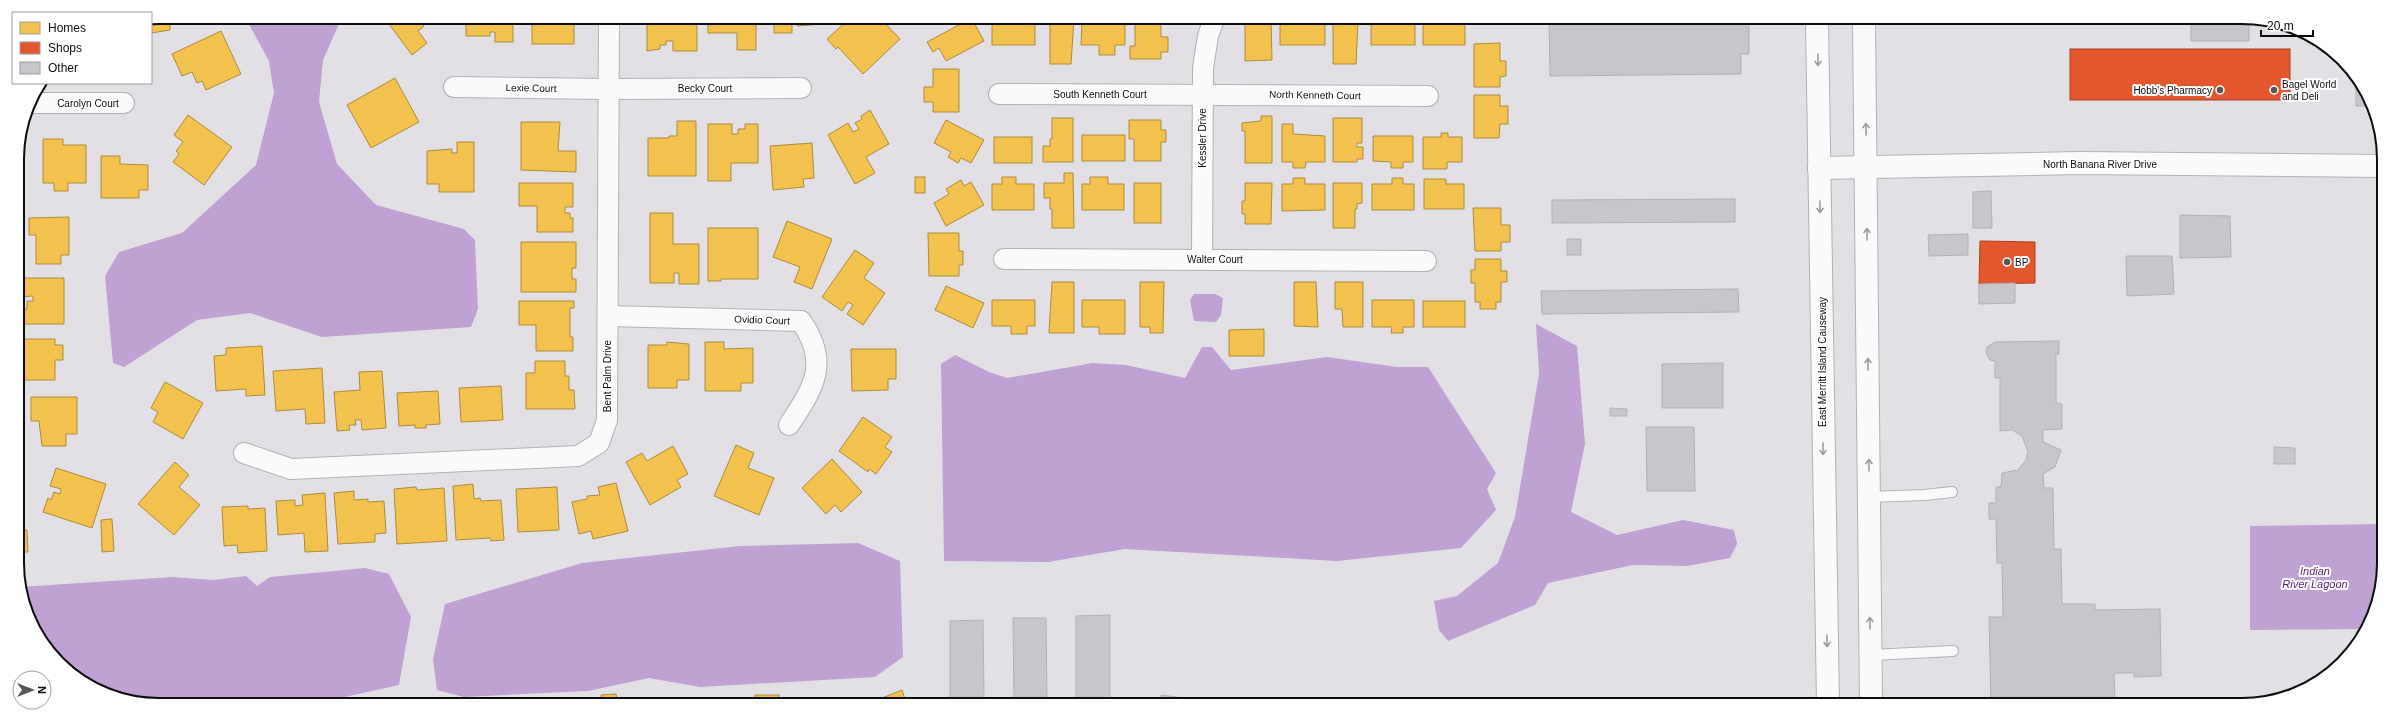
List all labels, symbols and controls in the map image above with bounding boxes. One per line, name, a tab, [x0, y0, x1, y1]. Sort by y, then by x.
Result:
legend	[12, 12, 152, 84]
scale bar	[2261, 12, 2313, 38]
text: 20 m	[2267, 19, 2294, 33]
text: Homes	[48, 21, 86, 35]
text: Shops	[48, 41, 82, 55]
one-way arrow	[1814, 53, 1822, 66]
text: Other	[48, 61, 78, 75]
place label: Bagel World and Deli	[2282, 79, 2336, 102]
street label: Lexie Court	[505, 82, 557, 94]
street label: Becky Court	[678, 83, 732, 94]
place label: Hobb's Pharmacy	[2133, 85, 2212, 96]
marker: Hobb's Pharmacy	[2215, 85, 2225, 95]
marker: Bagel World and Deli	[2269, 85, 2279, 95]
street label: South Kenneth Court	[1053, 89, 1147, 100]
street label: North Kenneth Court	[1269, 89, 1361, 101]
street label: Carolyn Court	[57, 98, 119, 109]
street label: Kessler Drive	[1197, 108, 1208, 168]
one-way arrow	[1862, 123, 1870, 136]
street label: North Banana River Drive	[2043, 159, 2157, 170]
one-way arrow	[1816, 200, 1824, 213]
one-way arrow	[1863, 228, 1871, 241]
street label: Walter Court	[1187, 254, 1243, 265]
marker: BP	[2002, 257, 2012, 267]
place label: BP	[2015, 257, 2029, 268]
street label: East Merritt Island Causeway	[1817, 297, 1828, 427]
street label: Ovidio Court	[734, 314, 790, 326]
street label: Bent Palm Drive	[602, 339, 613, 412]
one-way arrow	[1864, 358, 1872, 371]
one-way arrow	[1819, 442, 1827, 455]
one-way arrow	[1865, 459, 1873, 472]
water label: Indian River Lagoon	[2282, 565, 2348, 590]
one-way arrow	[1867, 617, 1874, 630]
one-way arrow	[1823, 634, 1831, 647]
north arrow	[12, 670, 52, 710]
text: N	[36, 686, 48, 694]

